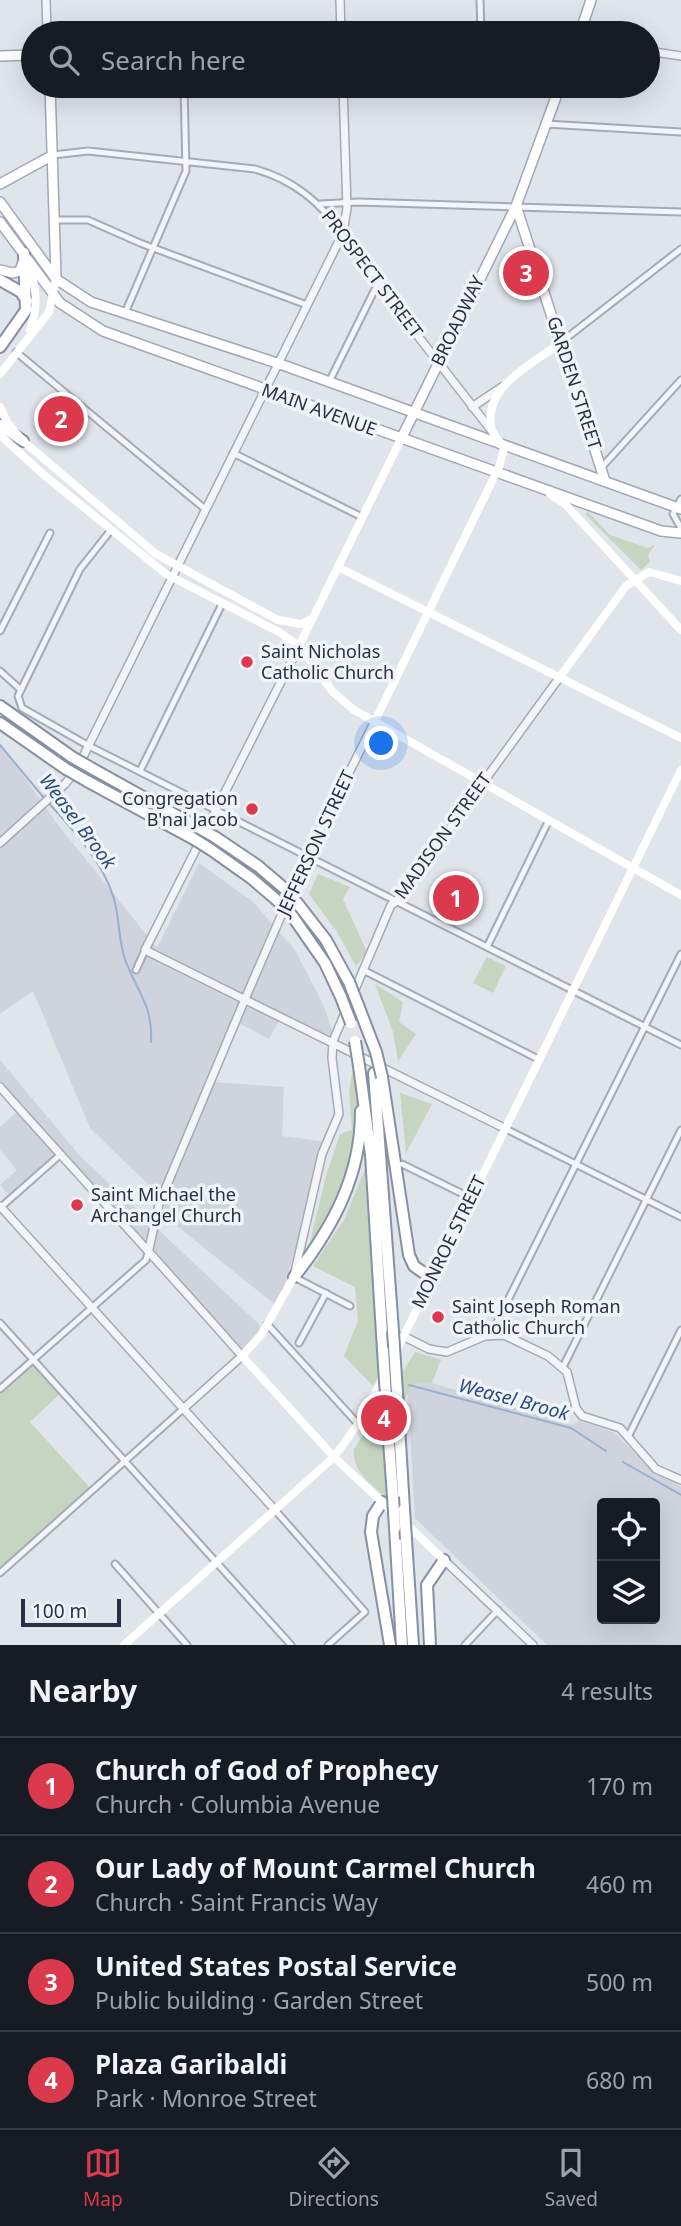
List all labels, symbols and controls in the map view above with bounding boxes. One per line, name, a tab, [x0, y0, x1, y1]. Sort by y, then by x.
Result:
search box	[21, 21, 660, 98]
icon: search	[45, 41, 83, 79]
text: Search here	[101, 42, 246, 78]
street label: PROSPECT STREET	[317, 205, 429, 342]
pin: 3	[503, 247, 549, 299]
street label: BROADWAY	[425, 271, 490, 370]
street label: GARDEN STREET	[542, 313, 608, 452]
street label: MAIN AVENUE	[259, 377, 380, 441]
pin: 2	[38, 393, 84, 445]
place label: Saint Nicholas Catholic Church	[261, 639, 394, 684]
marker: Saint Nicholas Catholic Church	[239, 654, 255, 670]
your location	[364, 726, 398, 760]
street label: JEFFERSON STREET	[270, 766, 359, 921]
street label: MADISON STREET	[388, 767, 496, 903]
water label: Weasel Brook	[34, 768, 123, 874]
place label: Congregation B'nai Jacob	[122, 786, 238, 831]
marker: Congregation B'nai Jacob	[244, 801, 260, 817]
pin: 1	[433, 872, 479, 924]
street label: MONROE STREET	[406, 1171, 491, 1312]
place label: Saint Michael the Archangel Church	[91, 1182, 242, 1227]
marker: Saint Michael the Archangel Church	[69, 1197, 85, 1213]
place label: Saint Joseph Roman Catholic Church	[452, 1294, 621, 1339]
marker: Saint Joseph Roman Catholic Church	[430, 1309, 446, 1325]
water label: Weasel Brook	[456, 1372, 573, 1426]
pin: 4	[361, 1392, 407, 1444]
map controls	[597, 1498, 660, 1624]
button: locate	[597, 1498, 660, 1561]
button: layers	[597, 1561, 660, 1624]
scale bar	[21, 1596, 121, 1628]
text: 100 m	[32, 1598, 87, 1624]
text: Nearby	[28, 1670, 137, 1711]
text: 4 results	[561, 1675, 653, 1707]
text: Church of God of Prophecy	[95, 1752, 439, 1788]
text: 1	[44, 1770, 58, 1802]
text: 170 m	[586, 1770, 653, 1802]
text: Church · Columbia Avenue	[95, 1788, 380, 1820]
text: Our Lady of Mount Carmel Church	[95, 1850, 536, 1886]
text: 2	[44, 1868, 58, 1900]
text: 460 m	[586, 1868, 653, 1900]
text: Church · Saint Francis Way	[95, 1886, 378, 1918]
text: United States Postal Service	[95, 1948, 457, 1984]
text: 3	[44, 1966, 58, 1998]
text: 500 m	[586, 1966, 653, 1998]
text: Public building · Garden Street	[95, 1984, 423, 2016]
text: Plaza Garibaldi	[95, 2046, 287, 2082]
text: 4	[44, 2064, 58, 2096]
text: 680 m	[586, 2064, 653, 2096]
text: Park · Monroe Street	[95, 2082, 317, 2114]
tab: Map	[83, 2144, 123, 2212]
tab: Directions	[289, 2144, 379, 2212]
tab: Saved	[545, 2144, 598, 2212]

